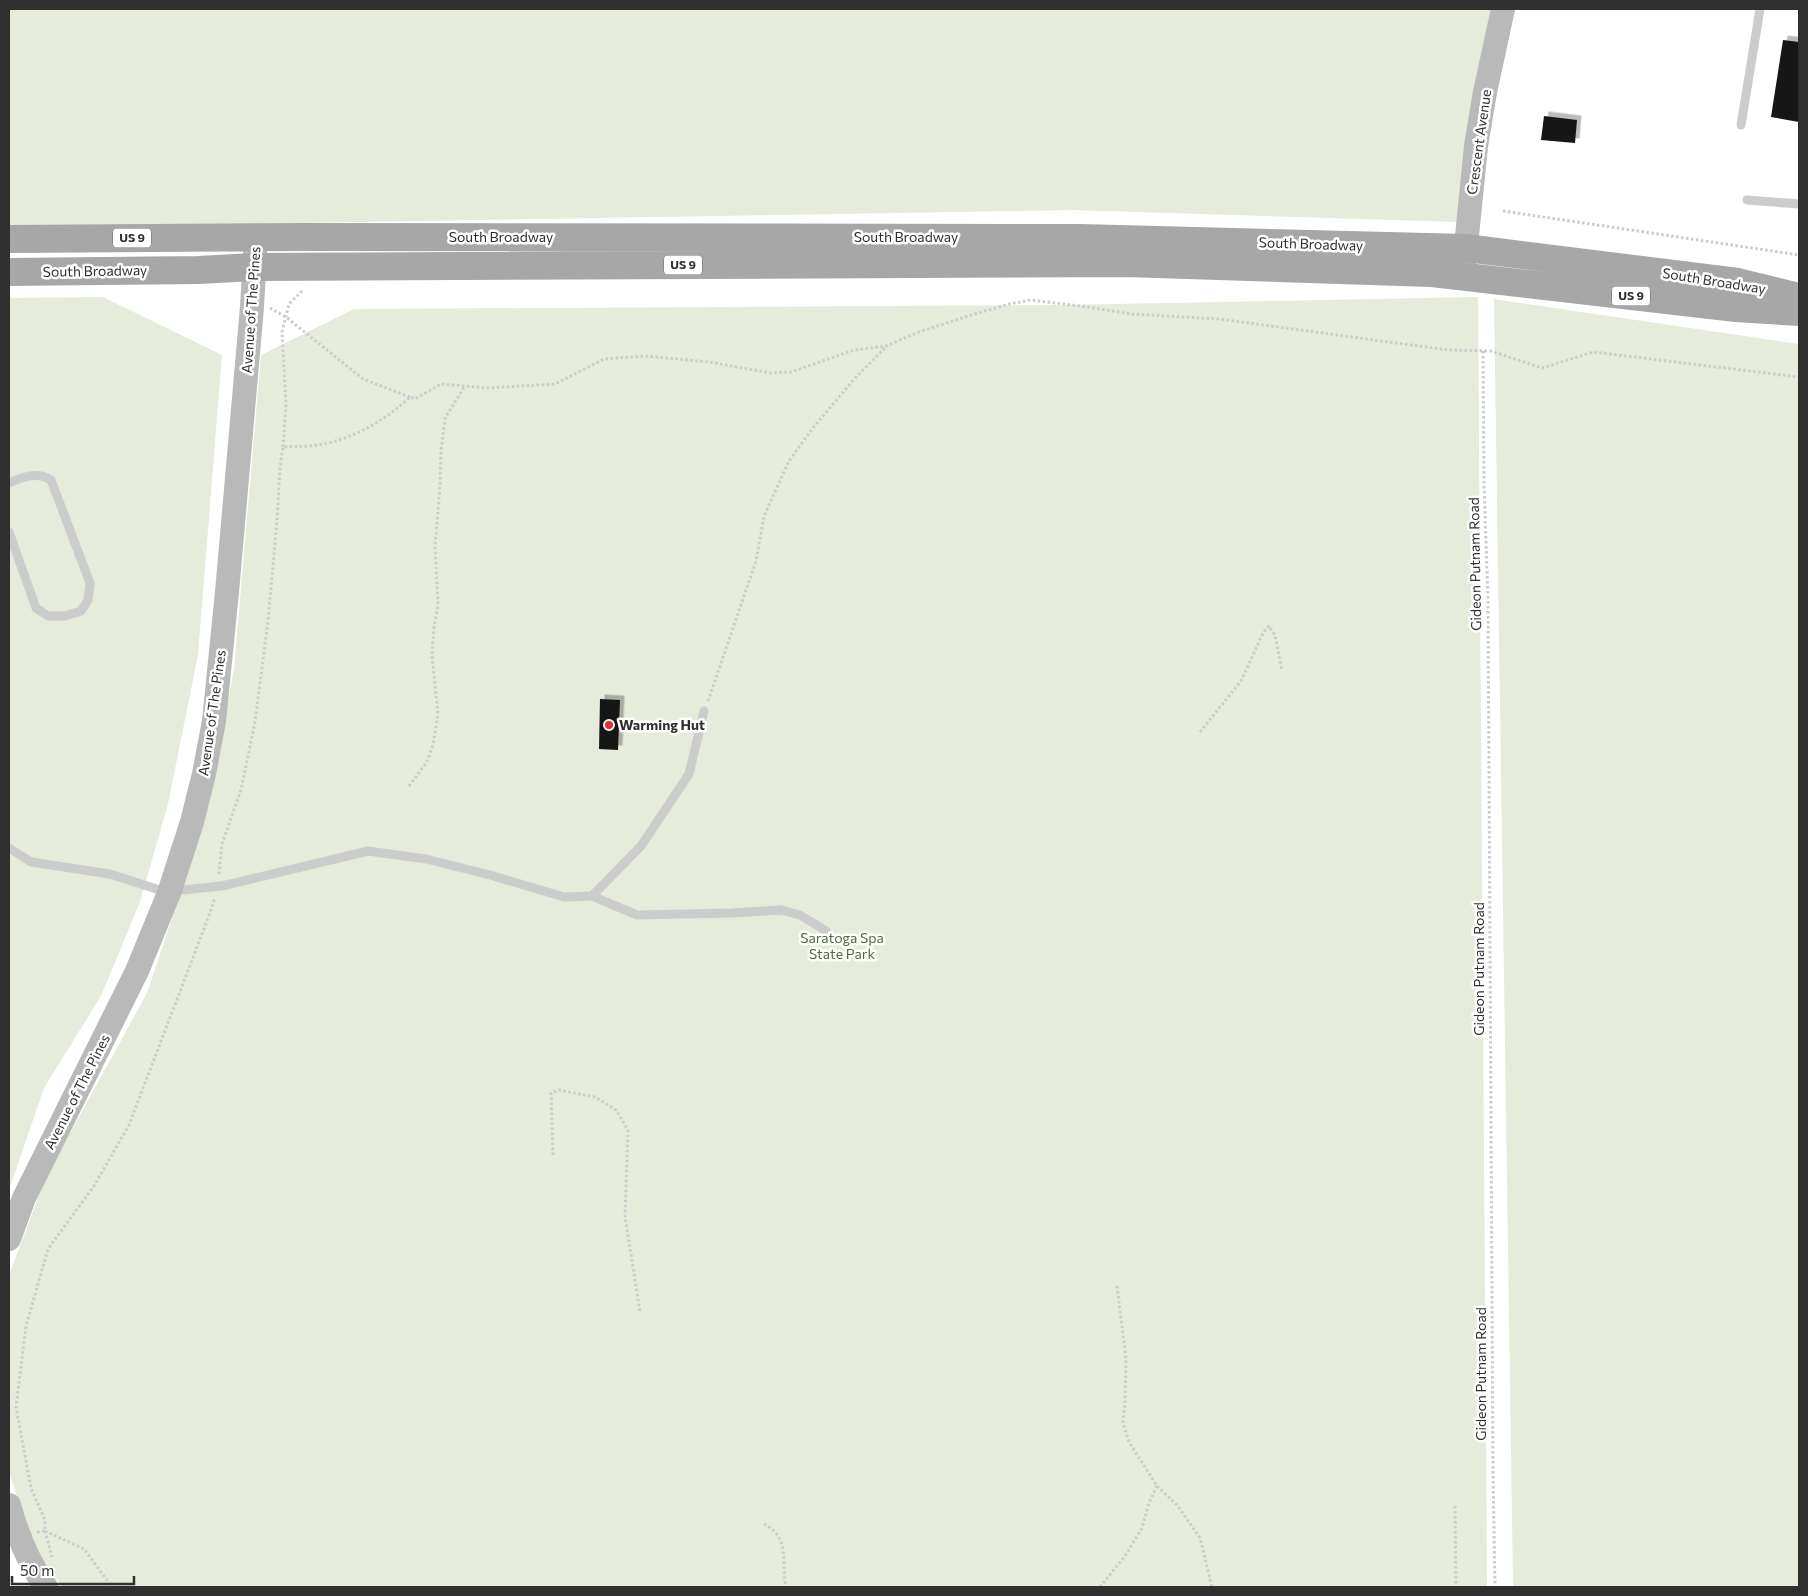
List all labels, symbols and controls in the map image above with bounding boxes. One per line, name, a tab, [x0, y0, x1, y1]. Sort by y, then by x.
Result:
street label: Crescent Avenue	[1463, 88, 1494, 196]
road number: US 9	[113, 228, 151, 248]
street label: South Broadway	[449, 228, 553, 245]
street label: South Broadway	[854, 228, 958, 245]
street label: South Broadway	[1259, 233, 1364, 254]
street label: Avenue of The Pines	[238, 246, 263, 374]
road number: US 9	[664, 256, 702, 274]
street label: South Broadway	[43, 261, 147, 280]
street label: South Broadway	[1661, 264, 1767, 297]
road number: US 9	[1612, 286, 1650, 306]
street label: Gideon Putnam Road	[1465, 497, 1484, 631]
street label: Avenue of The Pines	[194, 649, 229, 777]
place label: Warming Hut	[619, 716, 705, 733]
marker: Warming Hut	[603, 719, 615, 731]
street label: Gideon Putnam Road	[1470, 902, 1487, 1036]
park label: Saratoga Spa State Park	[800, 929, 884, 962]
street label: Avenue of The Pines	[40, 1031, 113, 1152]
street label: Gideon Putnam Road	[1472, 1307, 1489, 1441]
scale bar	[12, 1554, 135, 1586]
text: 50 m	[20, 1561, 54, 1579]

